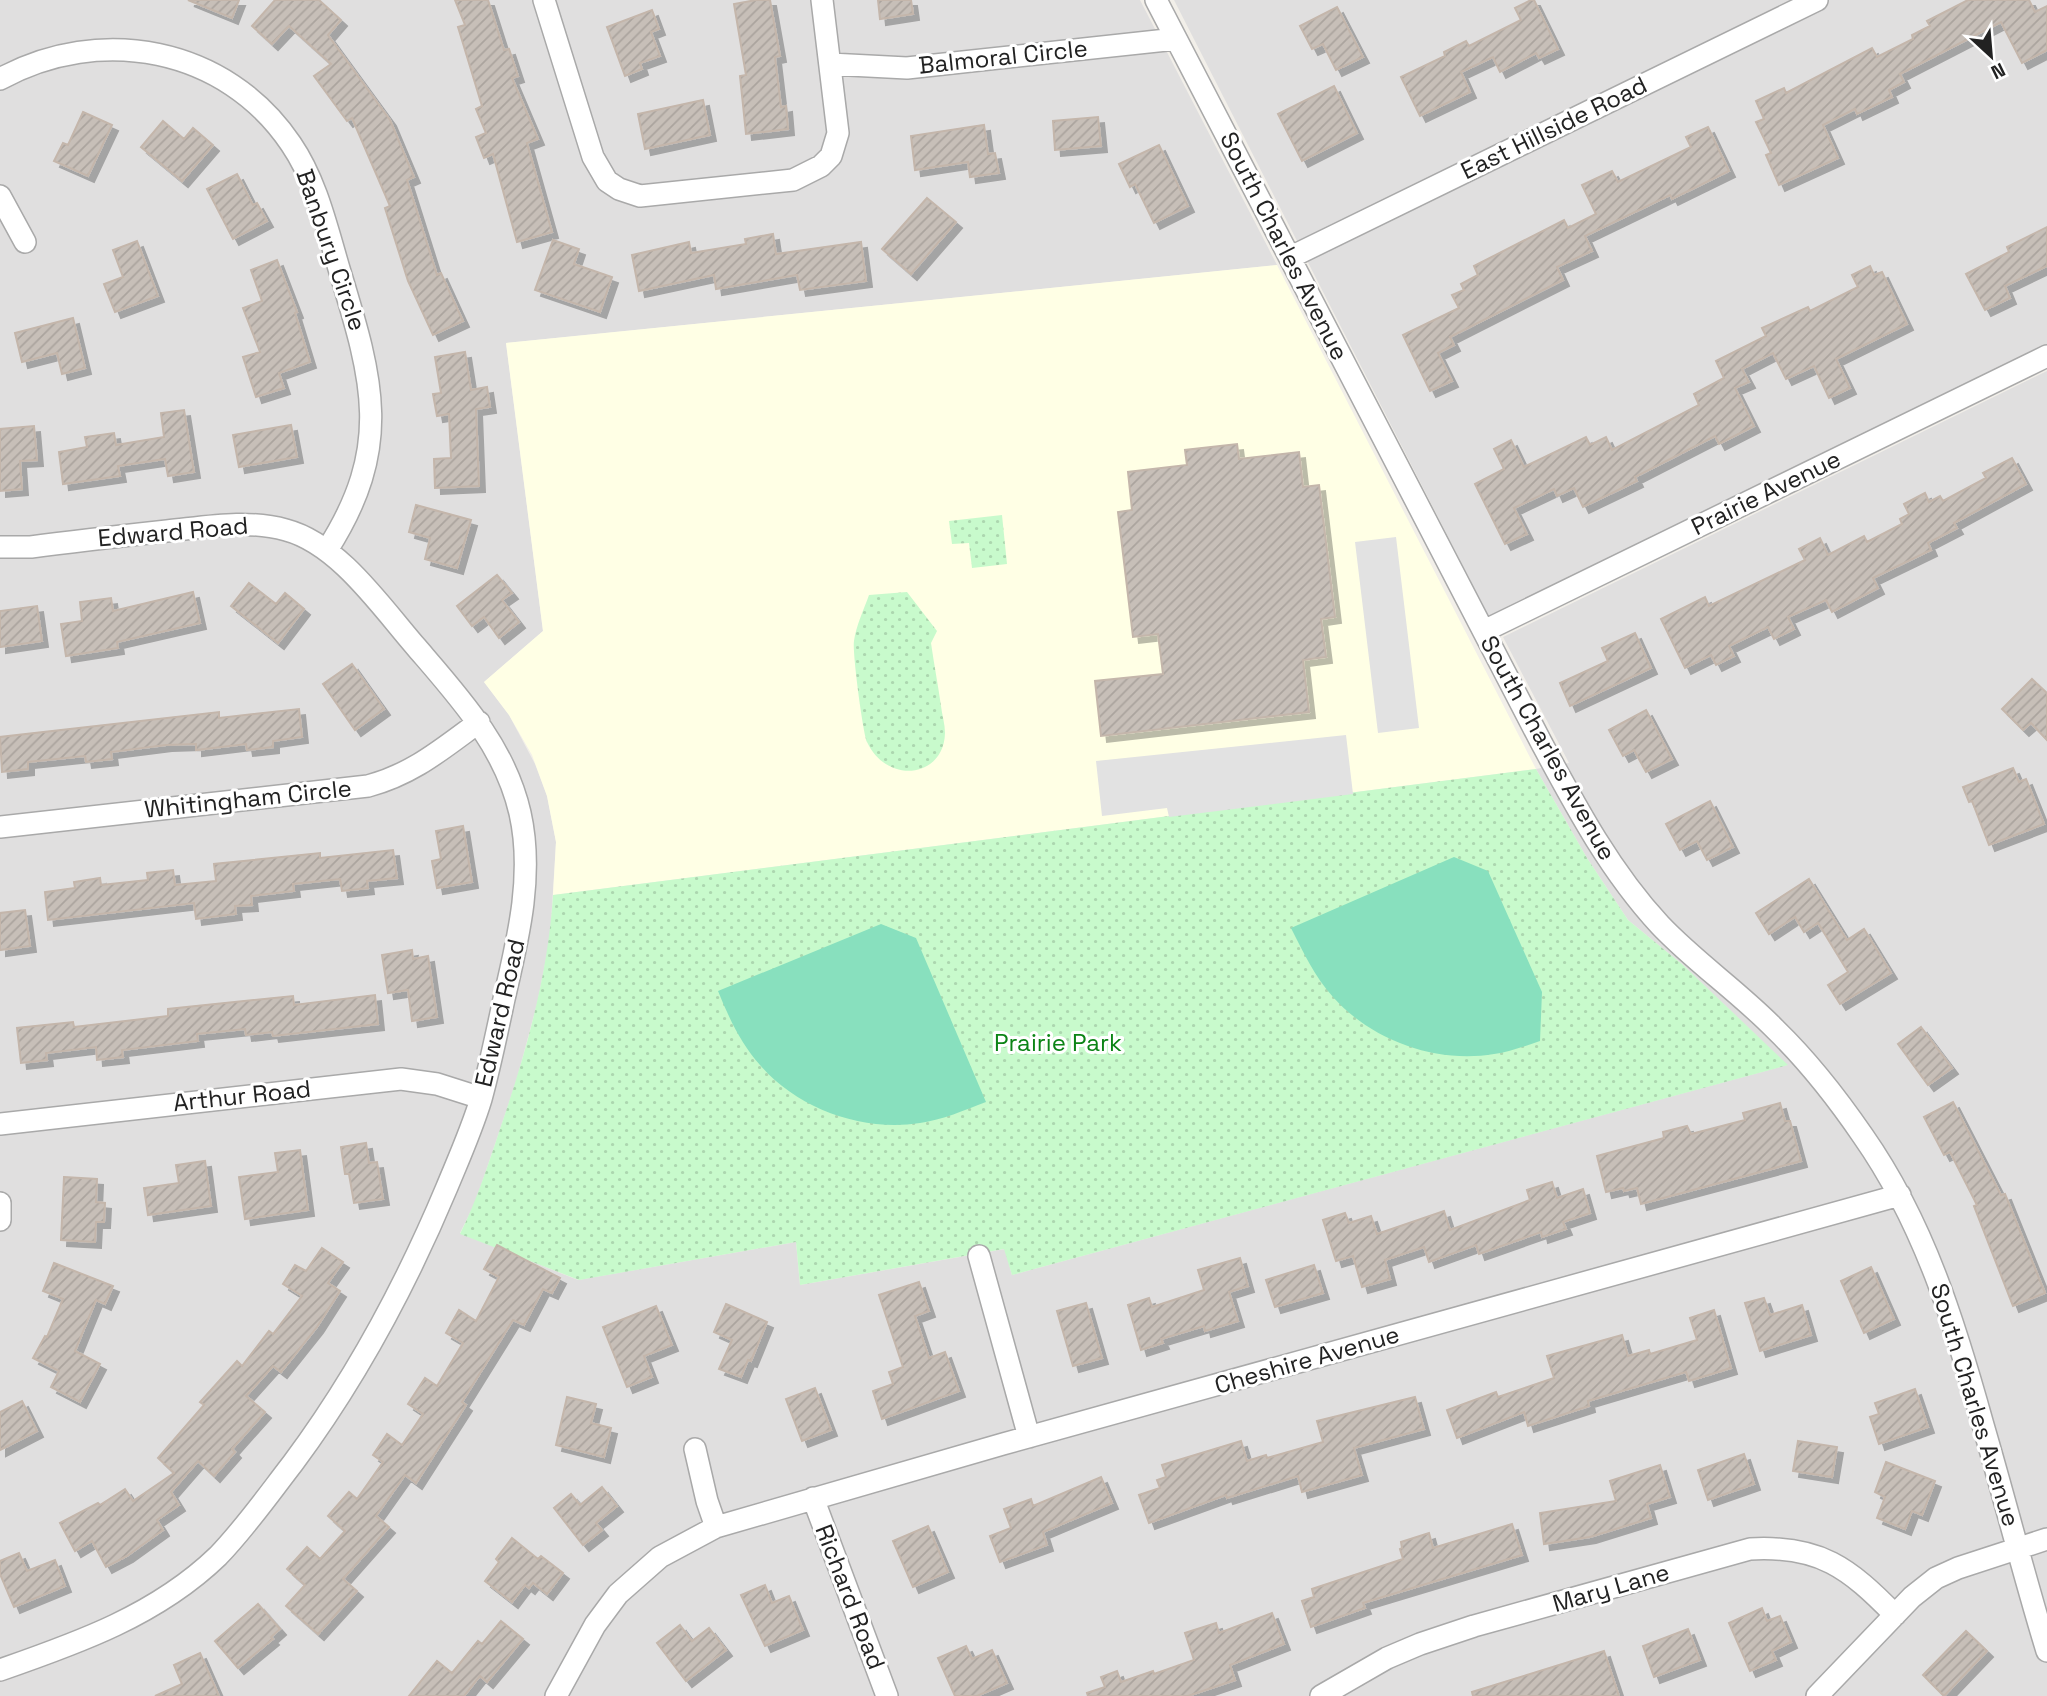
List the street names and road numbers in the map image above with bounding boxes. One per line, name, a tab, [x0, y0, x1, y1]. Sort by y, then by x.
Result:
street label: Balmoral Circle	[917, 32, 1089, 81]
street label: East Hillside Road	[1456, 69, 1652, 186]
street label: South Charles Avenue	[1213, 126, 1356, 365]
street label: Banbury Circle	[289, 165, 374, 335]
street label: Prairie Avenue	[1686, 443, 1846, 542]
street label: Edward Road	[96, 509, 249, 554]
street label: South Charles Avenue	[1474, 630, 1623, 866]
street label: Whitingham Circle	[143, 772, 353, 825]
street label: Edward Road	[467, 936, 532, 1090]
street label: Arthur Road	[171, 1073, 312, 1118]
street label: South Charles Avenue	[1924, 1280, 2027, 1530]
street label: Cheshire Avenue	[1211, 1318, 1403, 1401]
street label: Richard Road	[809, 1520, 892, 1674]
street label: Mary Lane	[1549, 1556, 1673, 1619]

